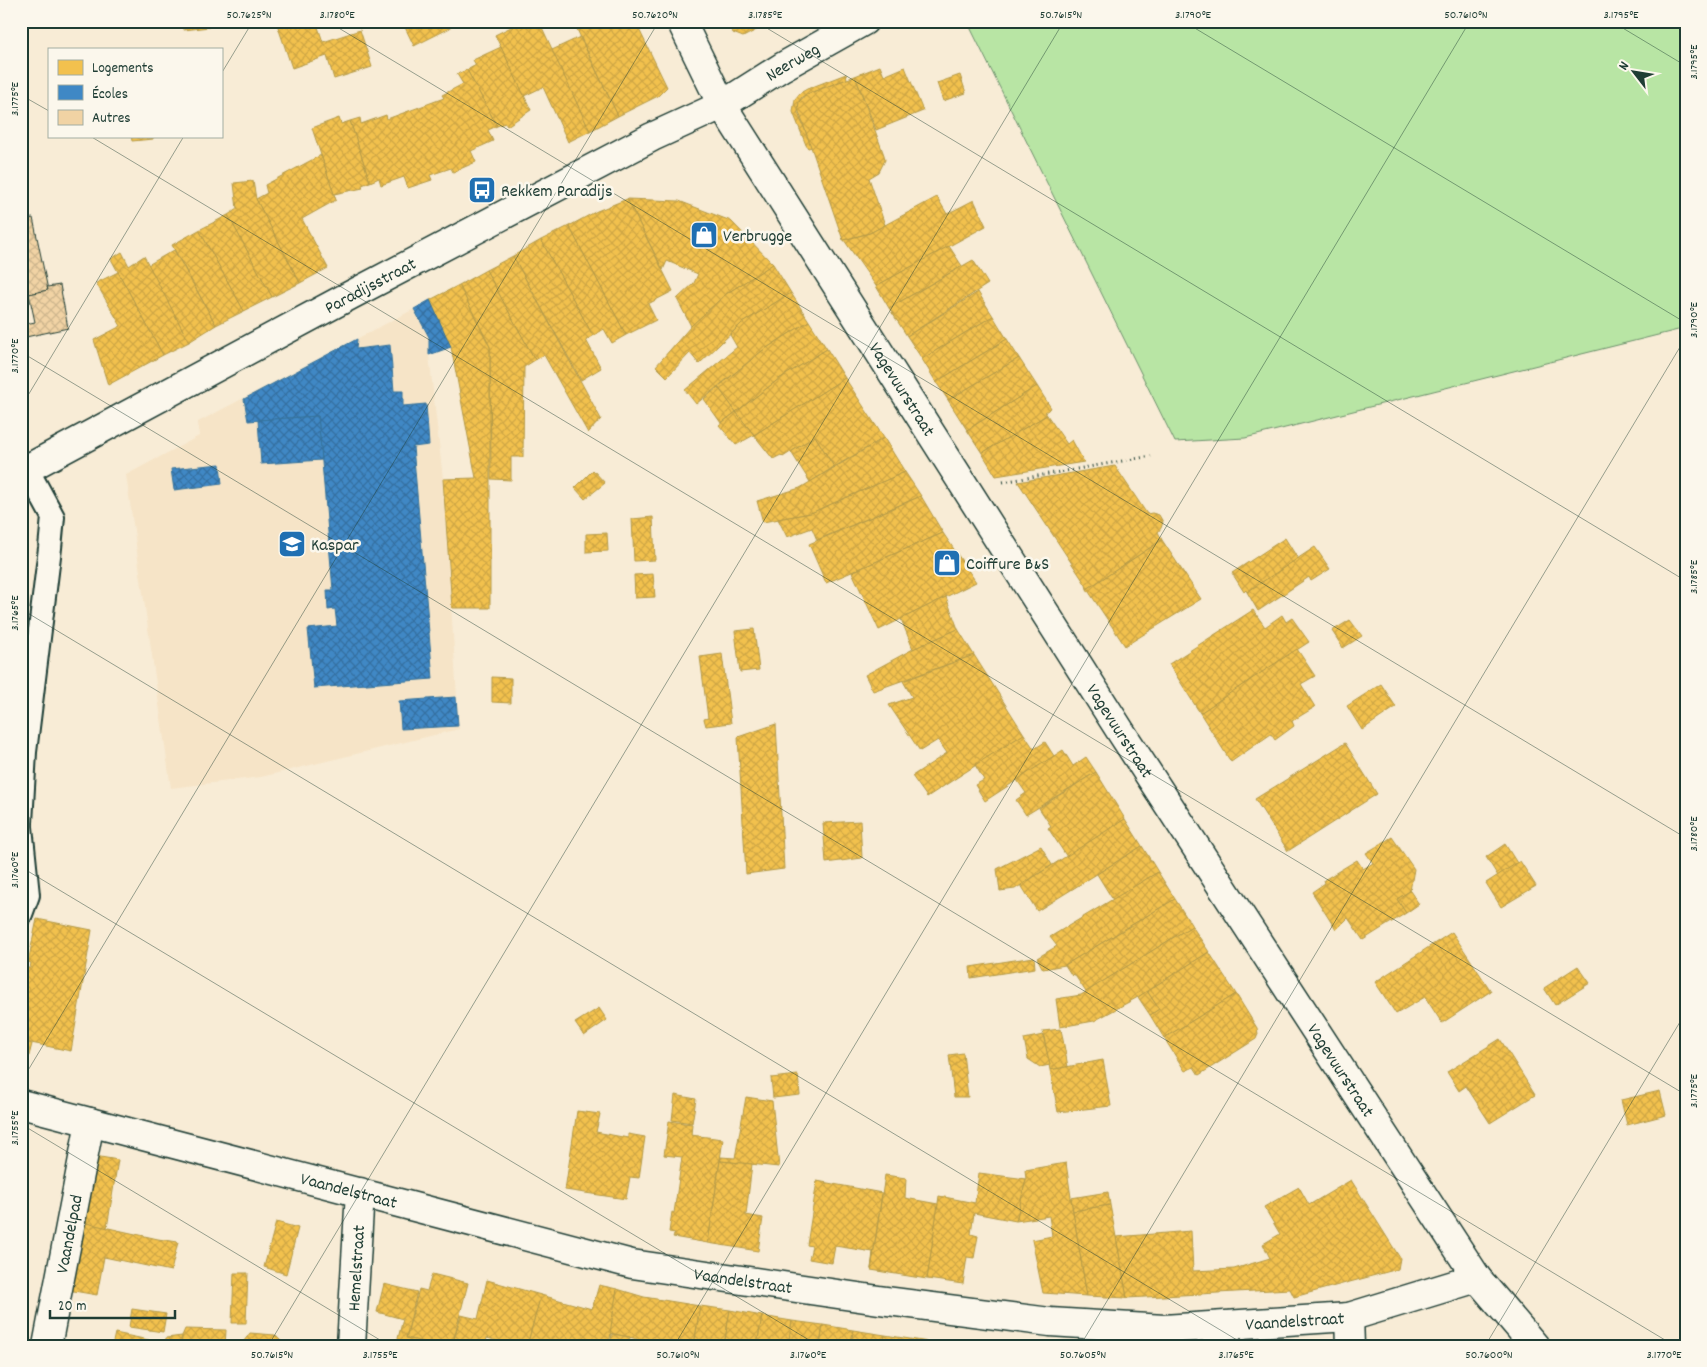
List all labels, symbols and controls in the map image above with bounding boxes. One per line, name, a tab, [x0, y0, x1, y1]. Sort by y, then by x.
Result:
text: 50.7625°N	[226, 7, 272, 24]
text: 3.1780°E	[319, 7, 355, 24]
text: 50.7620°N	[632, 7, 678, 24]
text: 3.1785°E	[748, 7, 783, 24]
text: 50.7615°N	[1040, 7, 1082, 24]
text: 3.1790°E	[1175, 7, 1211, 24]
text: 50.7610°N	[1444, 7, 1488, 24]
text: 3.1795°E	[1604, 7, 1639, 24]
street label: Neerweg	[762, 38, 825, 89]
text: 3.1795°E	[1686, 44, 1703, 79]
legend	[48, 48, 222, 138]
north arrow	[1610, 48, 1660, 98]
text: Logements	[92, 58, 154, 80]
text: N	[1614, 58, 1635, 74]
text: 3.1775°E	[7, 81, 24, 116]
text: Écoles	[92, 84, 128, 106]
text: Autres	[92, 108, 131, 130]
bus stop icon: Rekkem Paradijs	[467, 175, 497, 205]
place label: Rekkem Paradijs	[501, 180, 613, 205]
shop icon: Verbrugge	[689, 220, 719, 250]
place label: Verbrugge	[723, 225, 792, 250]
street label: Paradijsstraat	[321, 253, 422, 322]
text: 3.1790°E	[1686, 302, 1703, 338]
text: 3.1770°E	[7, 338, 24, 373]
street label: Vagevuurstraat	[861, 338, 940, 442]
school or university icon: Kaspar	[277, 529, 307, 559]
place label: Kaspar	[311, 534, 359, 559]
shop icon: Coiffure B&S	[932, 548, 962, 578]
place label: Coiffure B&S	[966, 553, 1049, 578]
text: 3.1785°E	[1686, 559, 1703, 594]
text: 3.1765°E	[7, 595, 24, 631]
street label: Vagevuurstraat	[1079, 680, 1158, 784]
text: 3.1780°E	[1686, 816, 1703, 852]
text: 3.1760°E	[7, 851, 24, 888]
street label: Vagevuurstraat	[1299, 1020, 1379, 1123]
text: 3.1775°E	[1686, 1073, 1703, 1108]
text: 3.1755°E	[7, 1110, 24, 1145]
street label: Vaandelstraat	[297, 1168, 400, 1217]
street label: Vaandelpad	[51, 1193, 91, 1276]
street label: Hemelstraat	[343, 1224, 373, 1312]
street label: Vaandelstraat	[692, 1263, 794, 1302]
scale bar	[50, 1287, 175, 1319]
text: 20 m	[58, 1296, 86, 1318]
street label: Vaandelstraat	[1245, 1307, 1346, 1339]
text: 50.7615°N	[251, 1347, 293, 1364]
text: 3.1755°E	[363, 1347, 398, 1364]
text: 50.7610°N	[656, 1347, 700, 1364]
text: 3.1760°E	[790, 1347, 827, 1364]
text: 50.7605°N	[1060, 1347, 1106, 1364]
text: 3.1765°E	[1218, 1347, 1254, 1364]
text: 50.7600°N	[1465, 1347, 1513, 1364]
text: 3.1770°E	[1647, 1347, 1682, 1364]

